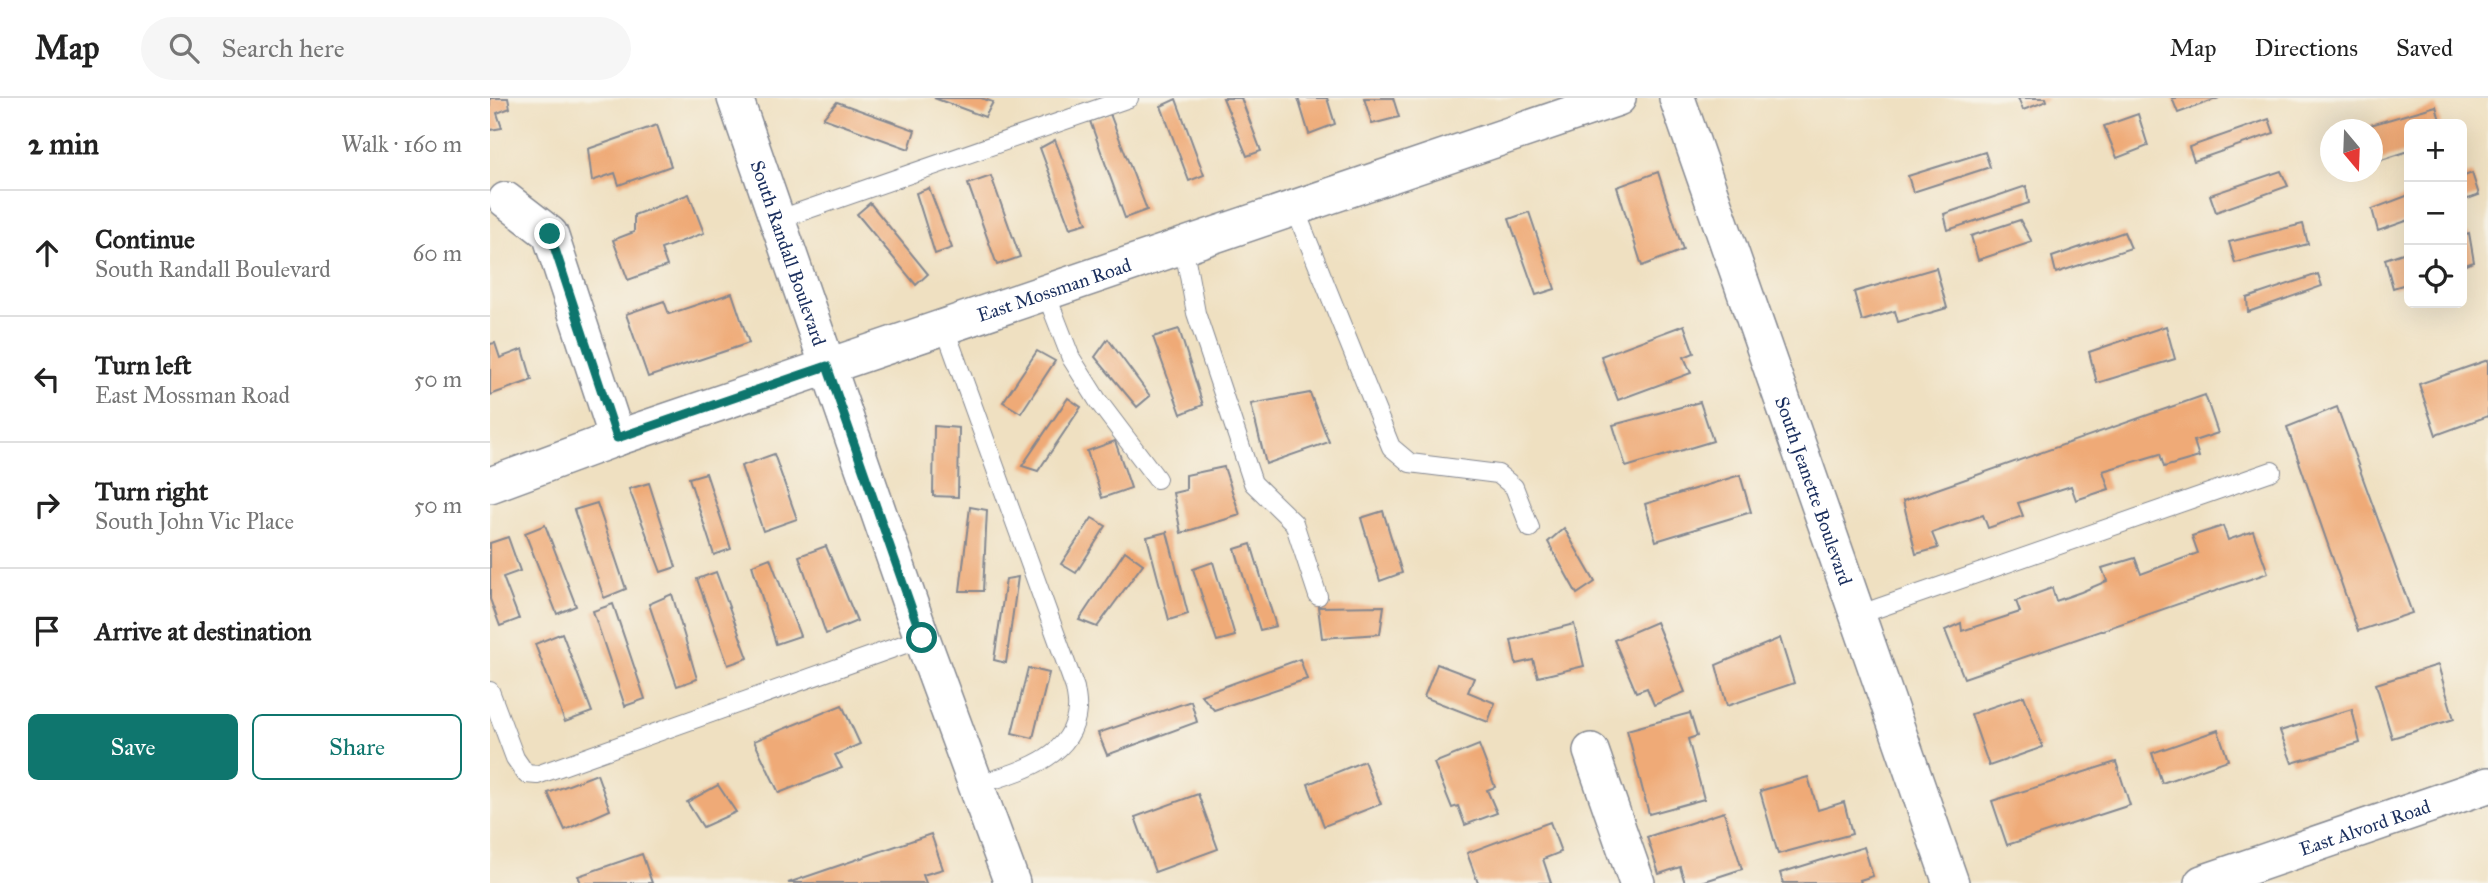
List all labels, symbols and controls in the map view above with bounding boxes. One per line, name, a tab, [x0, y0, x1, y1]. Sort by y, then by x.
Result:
search box	[141, 17, 631, 80]
text: Map	[35, 28, 99, 68]
icon: search	[165, 29, 203, 67]
text: Search here	[221, 32, 345, 64]
text: Map	[2170, 33, 2217, 63]
text: Directions	[2255, 33, 2358, 63]
text: Saved	[2396, 33, 2453, 63]
north arrow	[2320, 119, 2383, 182]
map controls	[2404, 119, 2467, 308]
button: +	[2404, 119, 2467, 182]
text: 2 min	[28, 126, 99, 162]
text: Walk · 160 m	[341, 130, 462, 158]
street label: South Randall Boulevard	[746, 157, 832, 349]
button: −	[2404, 182, 2467, 245]
route end	[534, 218, 565, 249]
text: Continue	[95, 223, 195, 255]
icon: ahead	[28, 234, 66, 272]
text: 60 m	[413, 239, 462, 267]
button: locate	[2404, 245, 2467, 308]
street label: East Mossman Road	[974, 253, 1135, 326]
text: South Randall Boulevard	[95, 255, 331, 283]
text: Turn left	[95, 349, 191, 381]
icon: left	[28, 360, 66, 398]
text: 50 m	[414, 365, 462, 393]
text: East Mossman Road	[95, 381, 290, 409]
street label: South Jeanette Boulevard	[1771, 393, 1858, 589]
text: Turn right	[95, 475, 208, 507]
icon: right	[28, 486, 66, 524]
text: 50 m	[414, 491, 462, 519]
text: South John Vic Place	[95, 507, 294, 535]
icon: arrive	[28, 612, 66, 650]
text: Arrive at destination	[95, 615, 312, 647]
route start	[906, 622, 937, 653]
button: Save	[28, 714, 238, 780]
button: Share	[252, 714, 462, 780]
street label: East Alvord Road	[2296, 794, 2434, 860]

